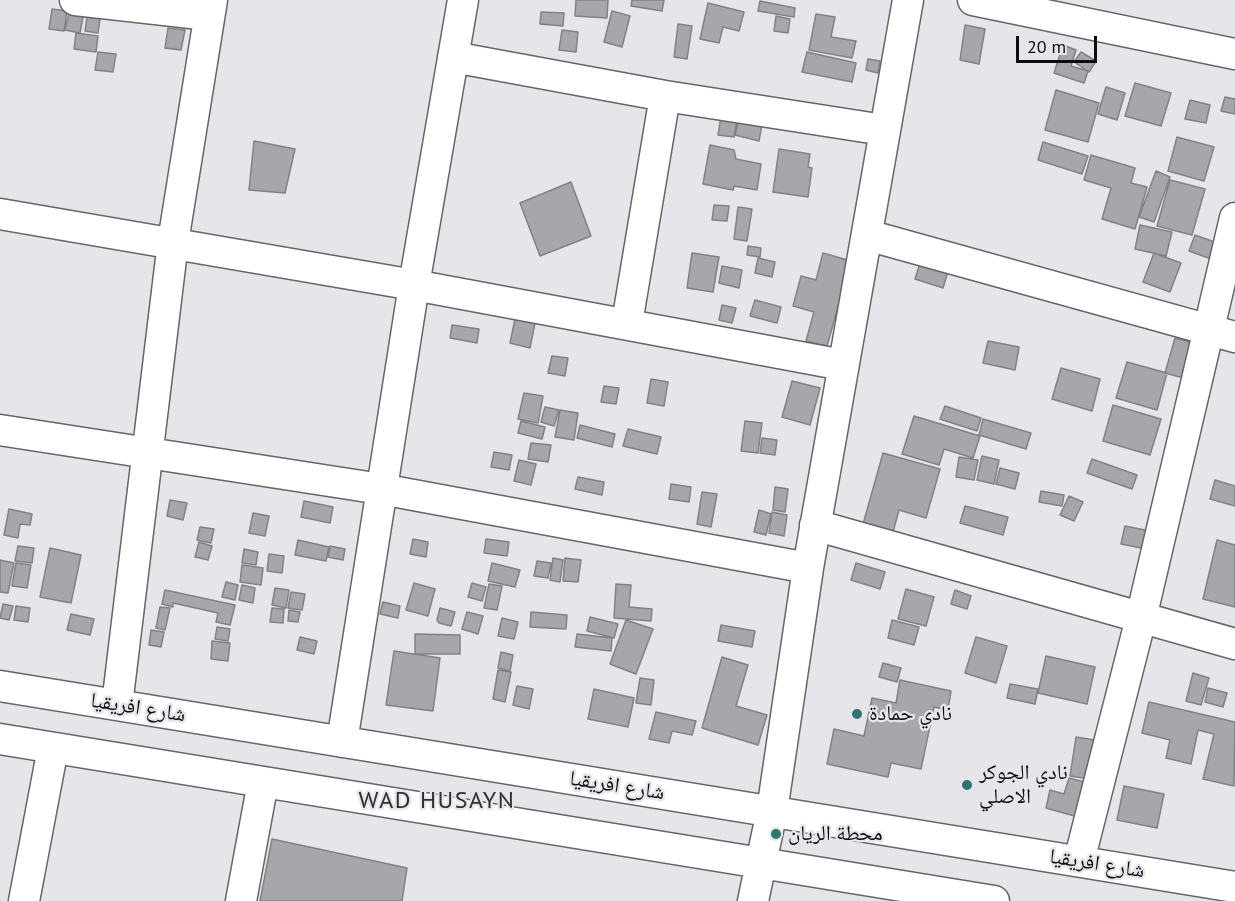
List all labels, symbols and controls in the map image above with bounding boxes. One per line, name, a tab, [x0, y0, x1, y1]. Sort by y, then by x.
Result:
scale bar	[1019, 24, 1100, 62]
text: 20 m	[1027, 35, 1066, 58]
street label: شارع افريقيا	[89, 688, 187, 728]
place label: نادي حمادة	[869, 701, 952, 727]
marker: نادي حمادة	[850, 707, 864, 721]
place label: نادي الجوكر الاصلي	[979, 760, 1068, 810]
street label: شارع افريقيا	[568, 766, 666, 806]
marker: نادي الجوكر الاصلي	[960, 778, 974, 792]
district label: WAD HUSAYN	[359, 787, 515, 815]
place label: محطة الريان	[788, 821, 883, 847]
marker: محطة الريان	[769, 827, 783, 841]
street label: شارع افريقيا	[1048, 844, 1146, 884]

